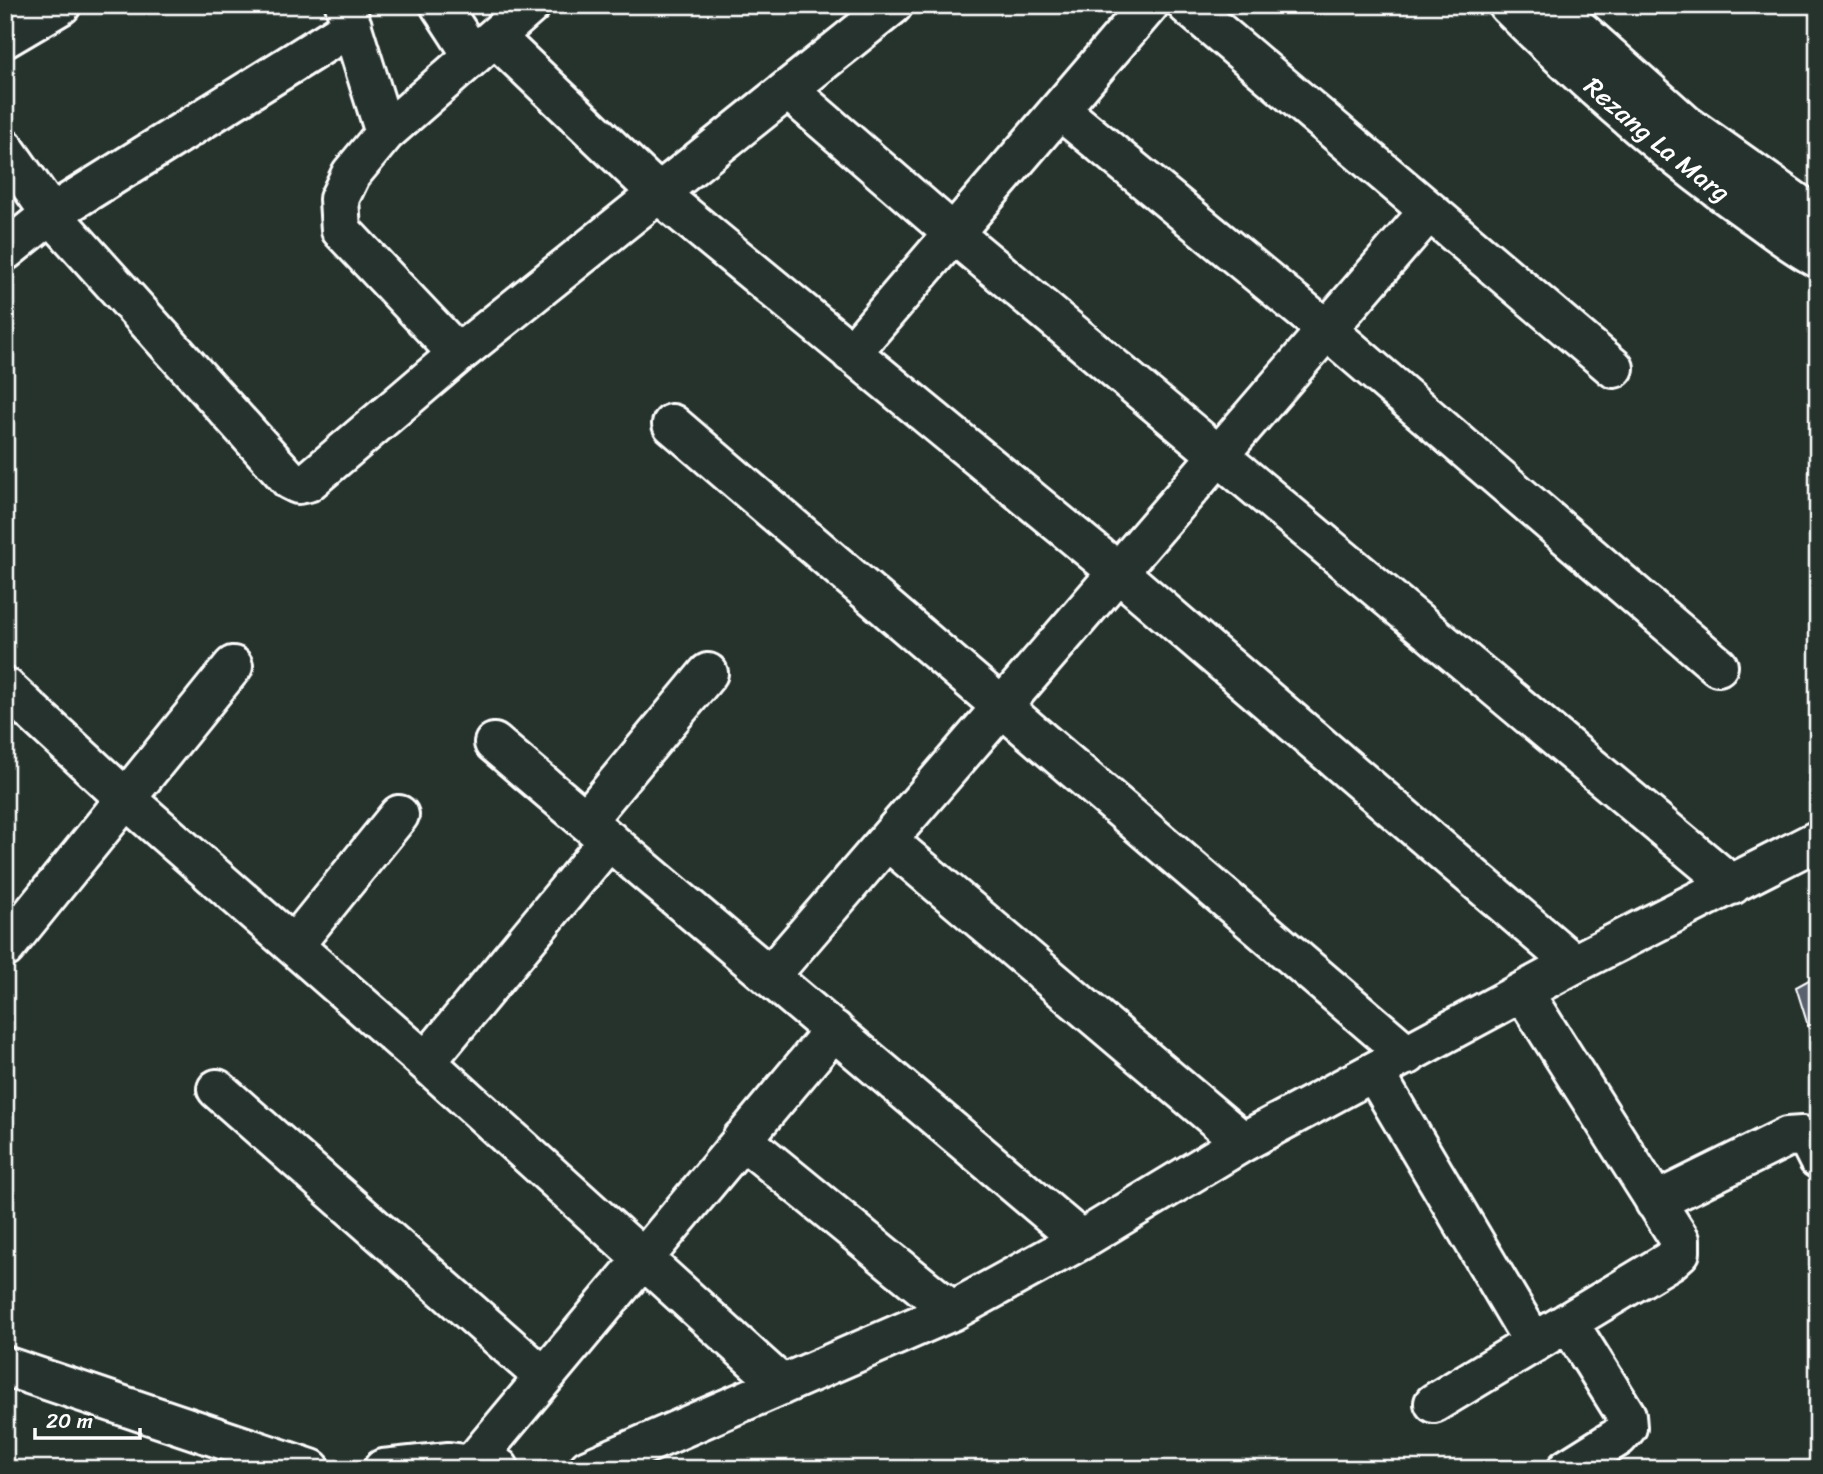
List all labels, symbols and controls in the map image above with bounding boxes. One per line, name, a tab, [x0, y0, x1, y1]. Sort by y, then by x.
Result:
street label: Rezang La Marg	[1573, 65, 1741, 214]
scale bar	[35, 1397, 140, 1441]
text: 20 m	[46, 1402, 93, 1440]

